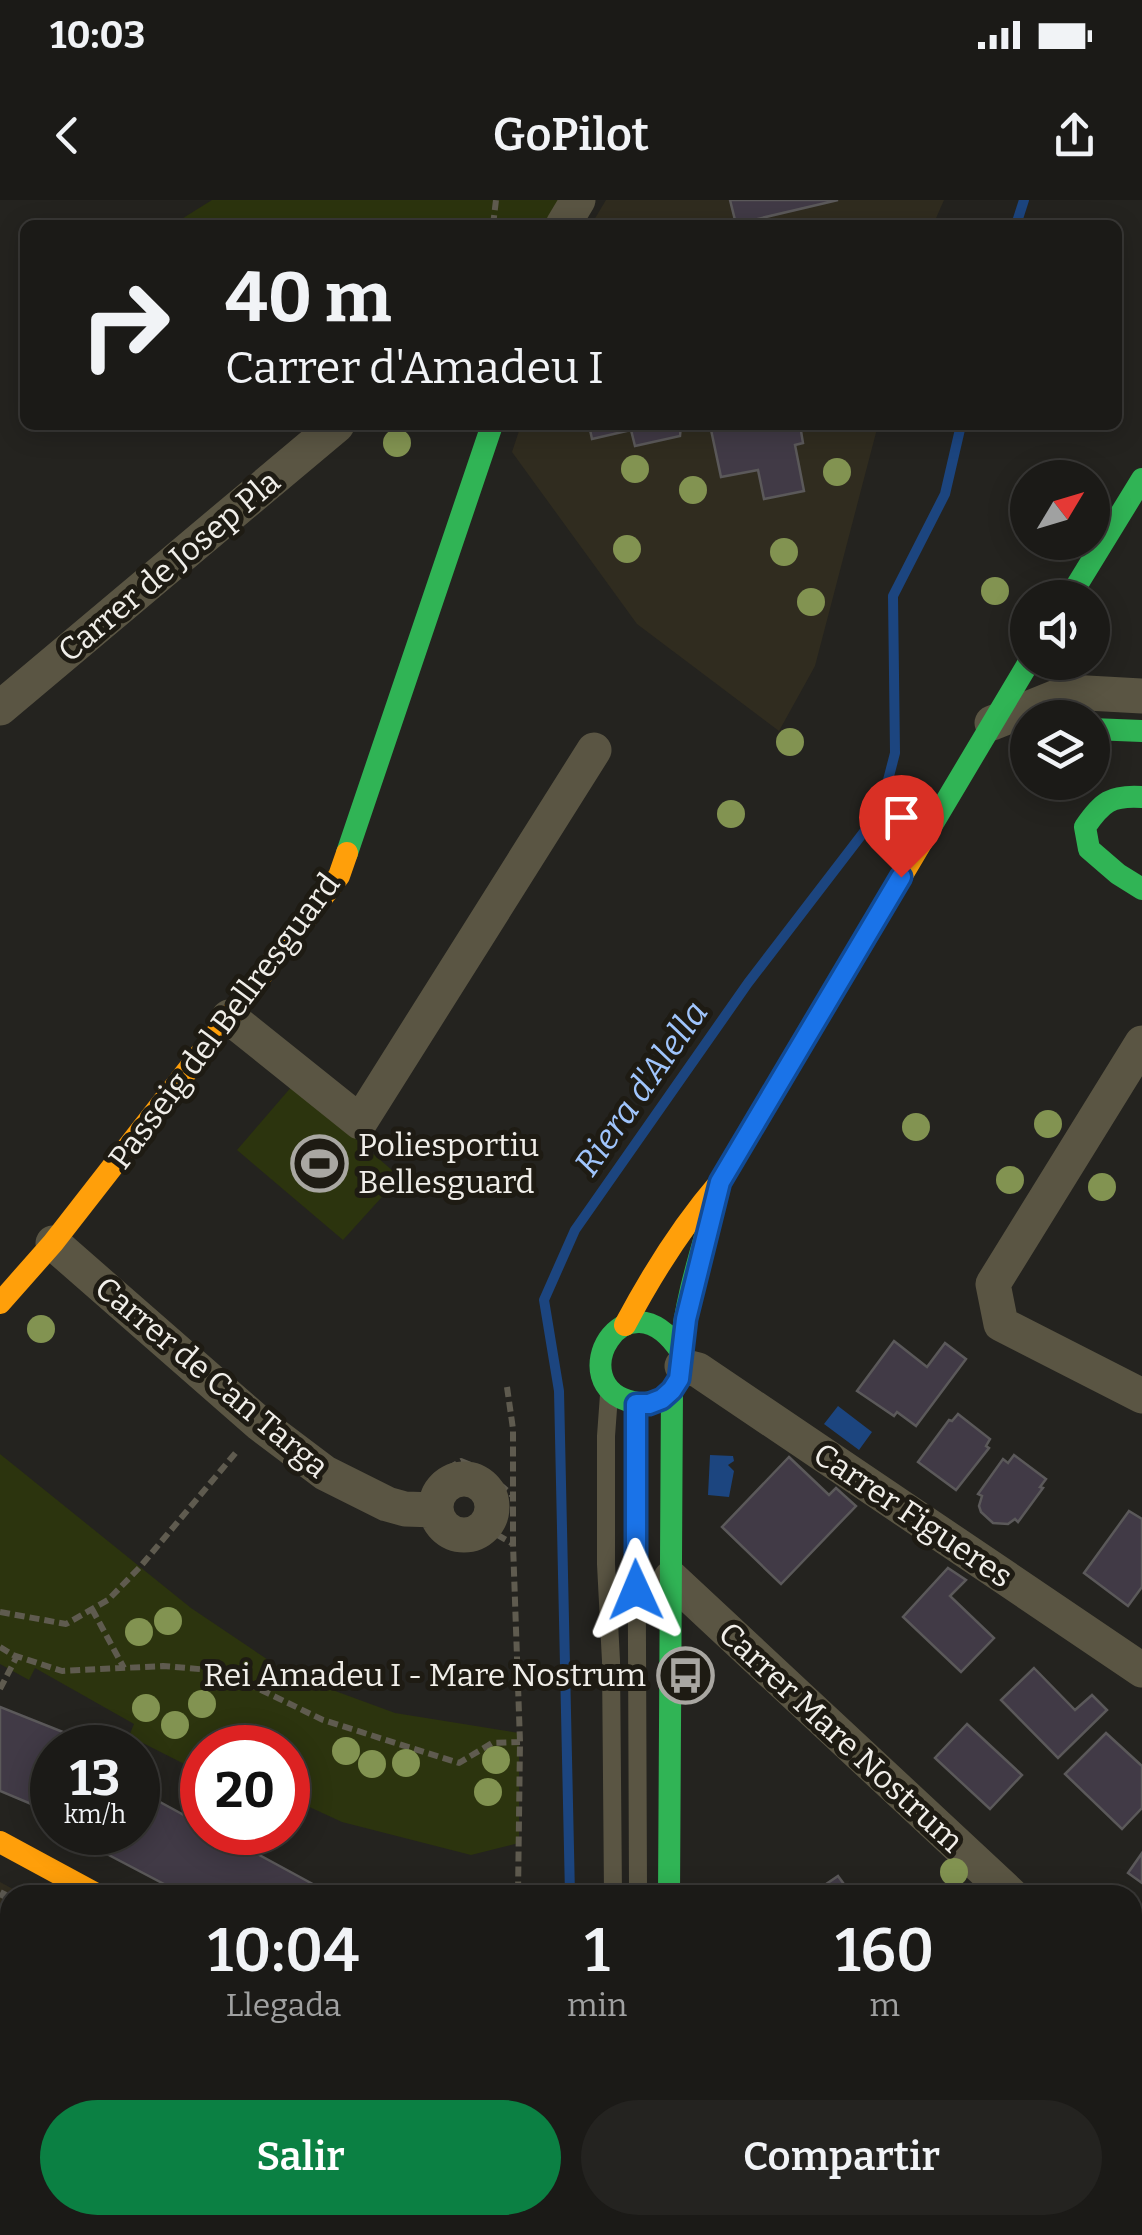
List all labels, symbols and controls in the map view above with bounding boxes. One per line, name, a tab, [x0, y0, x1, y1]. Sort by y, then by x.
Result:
text: 10:03	[50, 12, 145, 58]
icon: back	[40, 108, 95, 163]
text: GoPilot	[493, 108, 649, 162]
icon: share	[1047, 108, 1102, 163]
text: 40 m	[225, 256, 391, 340]
icon: right	[60, 260, 190, 390]
text: Carrer d'Amadeu I	[225, 341, 604, 395]
north arrow	[1010, 460, 1110, 560]
map controls	[1010, 460, 1110, 800]
street label: Carrer de Josep Pla	[51, 462, 287, 670]
button: sound	[1010, 580, 1110, 680]
button: layers	[1010, 700, 1110, 800]
pin	[859, 775, 944, 878]
icon: arrive	[874, 790, 929, 845]
street label: Passeig del Bellresguard	[101, 866, 347, 1176]
water label: Riera d'Alella	[565, 993, 717, 1183]
place label: Poliesportiu Bellesguard	[358, 1126, 539, 1201]
sports icon: Poliesportiu Bellesguard	[289, 1133, 349, 1193]
street label: Carrer de Can Targa	[88, 1268, 336, 1486]
street label: Carrer Figueres	[807, 1435, 1019, 1595]
position arrow	[584, 1538, 688, 1642]
street label: Carrer Mare Nostrum	[711, 1614, 971, 1860]
bus stop icon: Rei Amadeu I - Mare Nostrum	[655, 1645, 715, 1705]
place label: Rei Amadeu I - Mare Nostrum	[203, 1656, 646, 1694]
speed limit sign: 20	[180, 1725, 310, 1855]
text: 13	[70, 1748, 120, 1808]
text: km/h	[64, 1800, 126, 1830]
text: 10:04	[208, 1915, 359, 1987]
text: 1	[585, 1915, 610, 1987]
text: 160	[835, 1915, 934, 1987]
text: Llegada	[226, 1986, 341, 2024]
text: min	[567, 1986, 627, 2024]
text: m	[869, 1986, 900, 2024]
button: Salir	[40, 2100, 561, 2215]
button: Compartir	[581, 2100, 1102, 2215]

